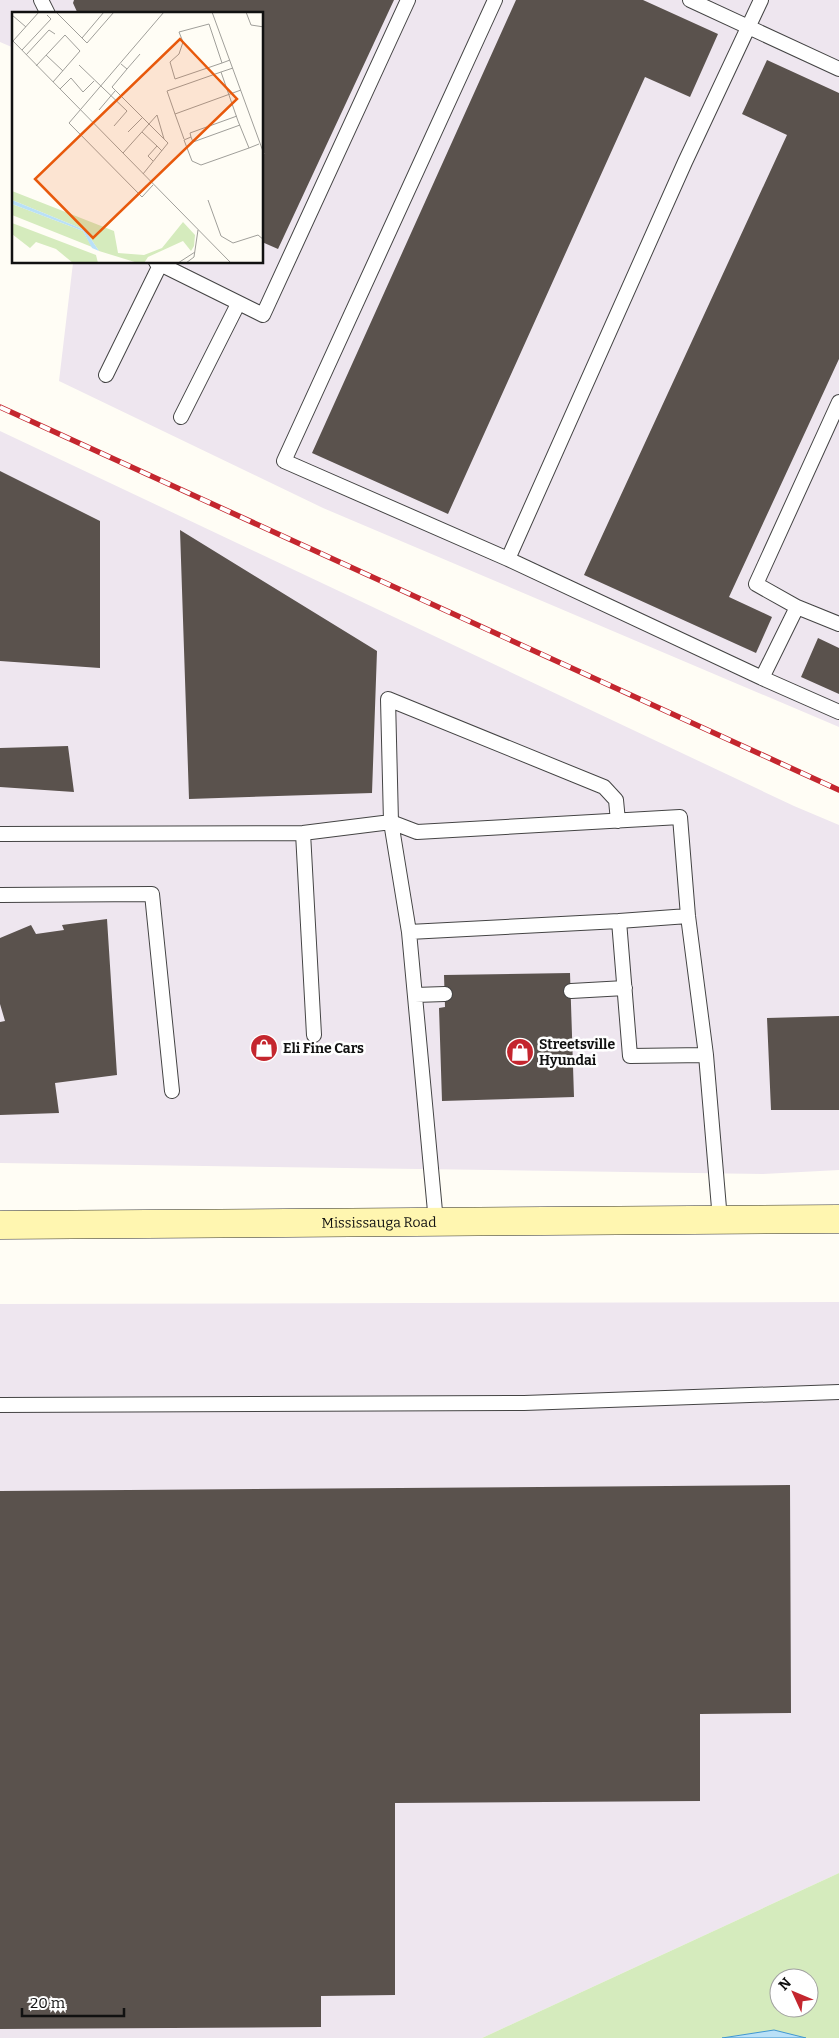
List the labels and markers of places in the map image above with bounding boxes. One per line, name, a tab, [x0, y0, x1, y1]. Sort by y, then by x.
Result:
shop icon: Eli Fine Cars	[249, 1033, 279, 1063]
place label: Streetsville Hyundai	[539, 1036, 615, 1069]
shop icon: Streetsville Hyundai	[505, 1037, 535, 1067]
place label: Eli Fine Cars	[283, 1040, 364, 1057]

